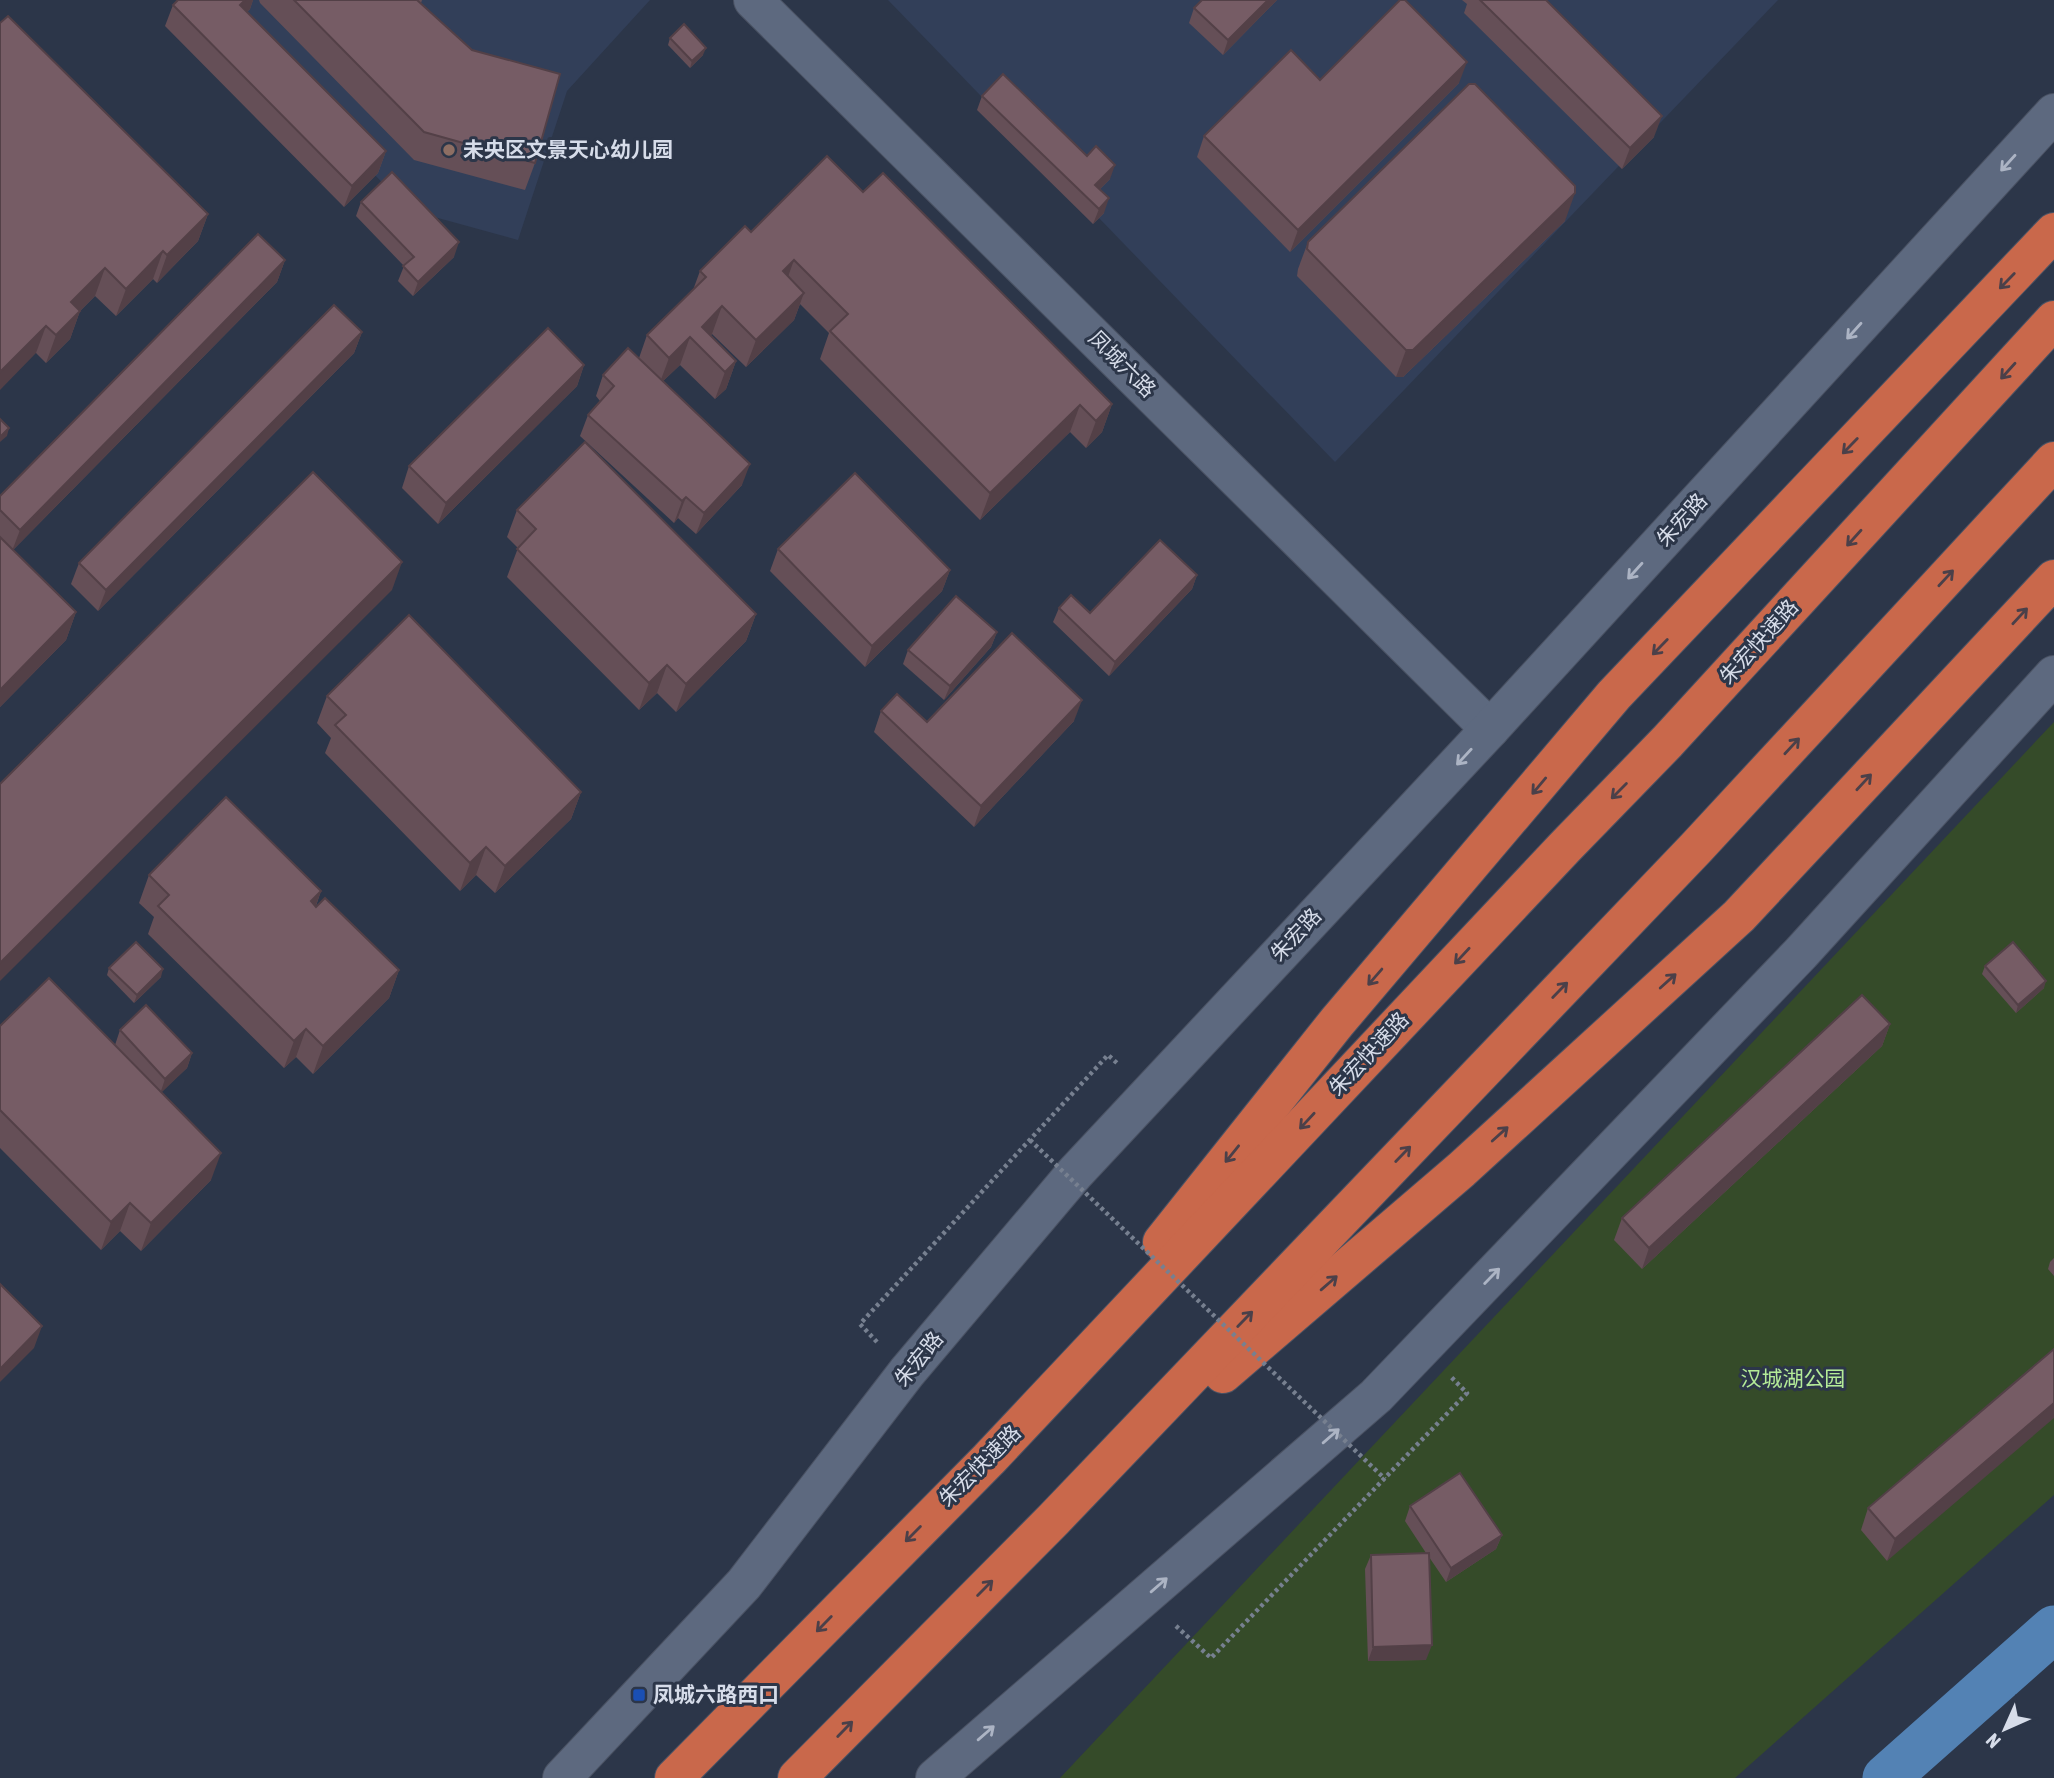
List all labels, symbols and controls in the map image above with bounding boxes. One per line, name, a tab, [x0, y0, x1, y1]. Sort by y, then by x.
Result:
place label: 未央区文景天心幼儿园	[463, 137, 673, 161]
marker: 未央区文景天心幼儿园	[441, 142, 457, 158]
one-way arrow	[2000, 154, 2016, 172]
one-way arrow	[1999, 273, 2016, 290]
one-way arrow	[1846, 322, 1863, 339]
street label: 凤城六路	[1085, 325, 1161, 401]
one-way arrow	[2000, 362, 2016, 380]
one-way arrow	[1842, 437, 1859, 454]
street label: 朱宏路	[1651, 488, 1711, 551]
one-way arrow	[1846, 529, 1862, 547]
one-way arrow	[1626, 562, 1643, 579]
one-way arrow	[1938, 569, 1954, 587]
street label: 朱宏快速路	[1714, 594, 1802, 688]
one-way arrow	[2012, 607, 2028, 625]
one-way arrow	[1651, 638, 1668, 655]
one-way arrow	[1783, 738, 1800, 755]
one-way arrow	[1456, 747, 1473, 765]
one-way arrow	[1856, 773, 1873, 790]
one-way arrow	[1531, 776, 1547, 794]
one-way arrow	[1611, 782, 1628, 799]
street label: 朱宏路	[1265, 903, 1326, 966]
one-way arrow	[1454, 947, 1471, 964]
one-way arrow	[1367, 968, 1383, 986]
one-way arrow	[1659, 972, 1676, 989]
one-way arrow	[1551, 982, 1568, 999]
street label: 朱宏快速路	[1324, 1007, 1413, 1100]
one-way arrow	[1298, 1112, 1315, 1129]
one-way arrow	[1491, 1126, 1509, 1142]
one-way arrow	[1224, 1144, 1240, 1162]
one-way arrow	[1394, 1146, 1411, 1163]
one-way arrow	[1483, 1267, 1500, 1284]
one-way arrow	[1319, 1275, 1337, 1291]
one-way arrow	[1237, 1311, 1254, 1328]
street label: 朱宏路	[889, 1326, 947, 1390]
park label: 汉城湖公园	[1741, 1366, 1846, 1390]
street label: 朱宏快速路	[934, 1420, 1025, 1511]
one-way arrow	[1321, 1428, 1339, 1444]
one-way arrow	[904, 1525, 921, 1542]
one-way arrow	[1149, 1577, 1167, 1593]
one-way arrow	[976, 1579, 993, 1596]
one-way arrow	[815, 1615, 832, 1632]
place label: 凤城六路西口	[653, 1682, 779, 1706]
marker: 凤城六路西口	[631, 1687, 647, 1703]
north arrow	[1970, 1694, 2040, 1764]
one-way arrow	[836, 1721, 853, 1738]
one-way arrow	[977, 1725, 995, 1741]
text: N	[1981, 1729, 2005, 1753]

